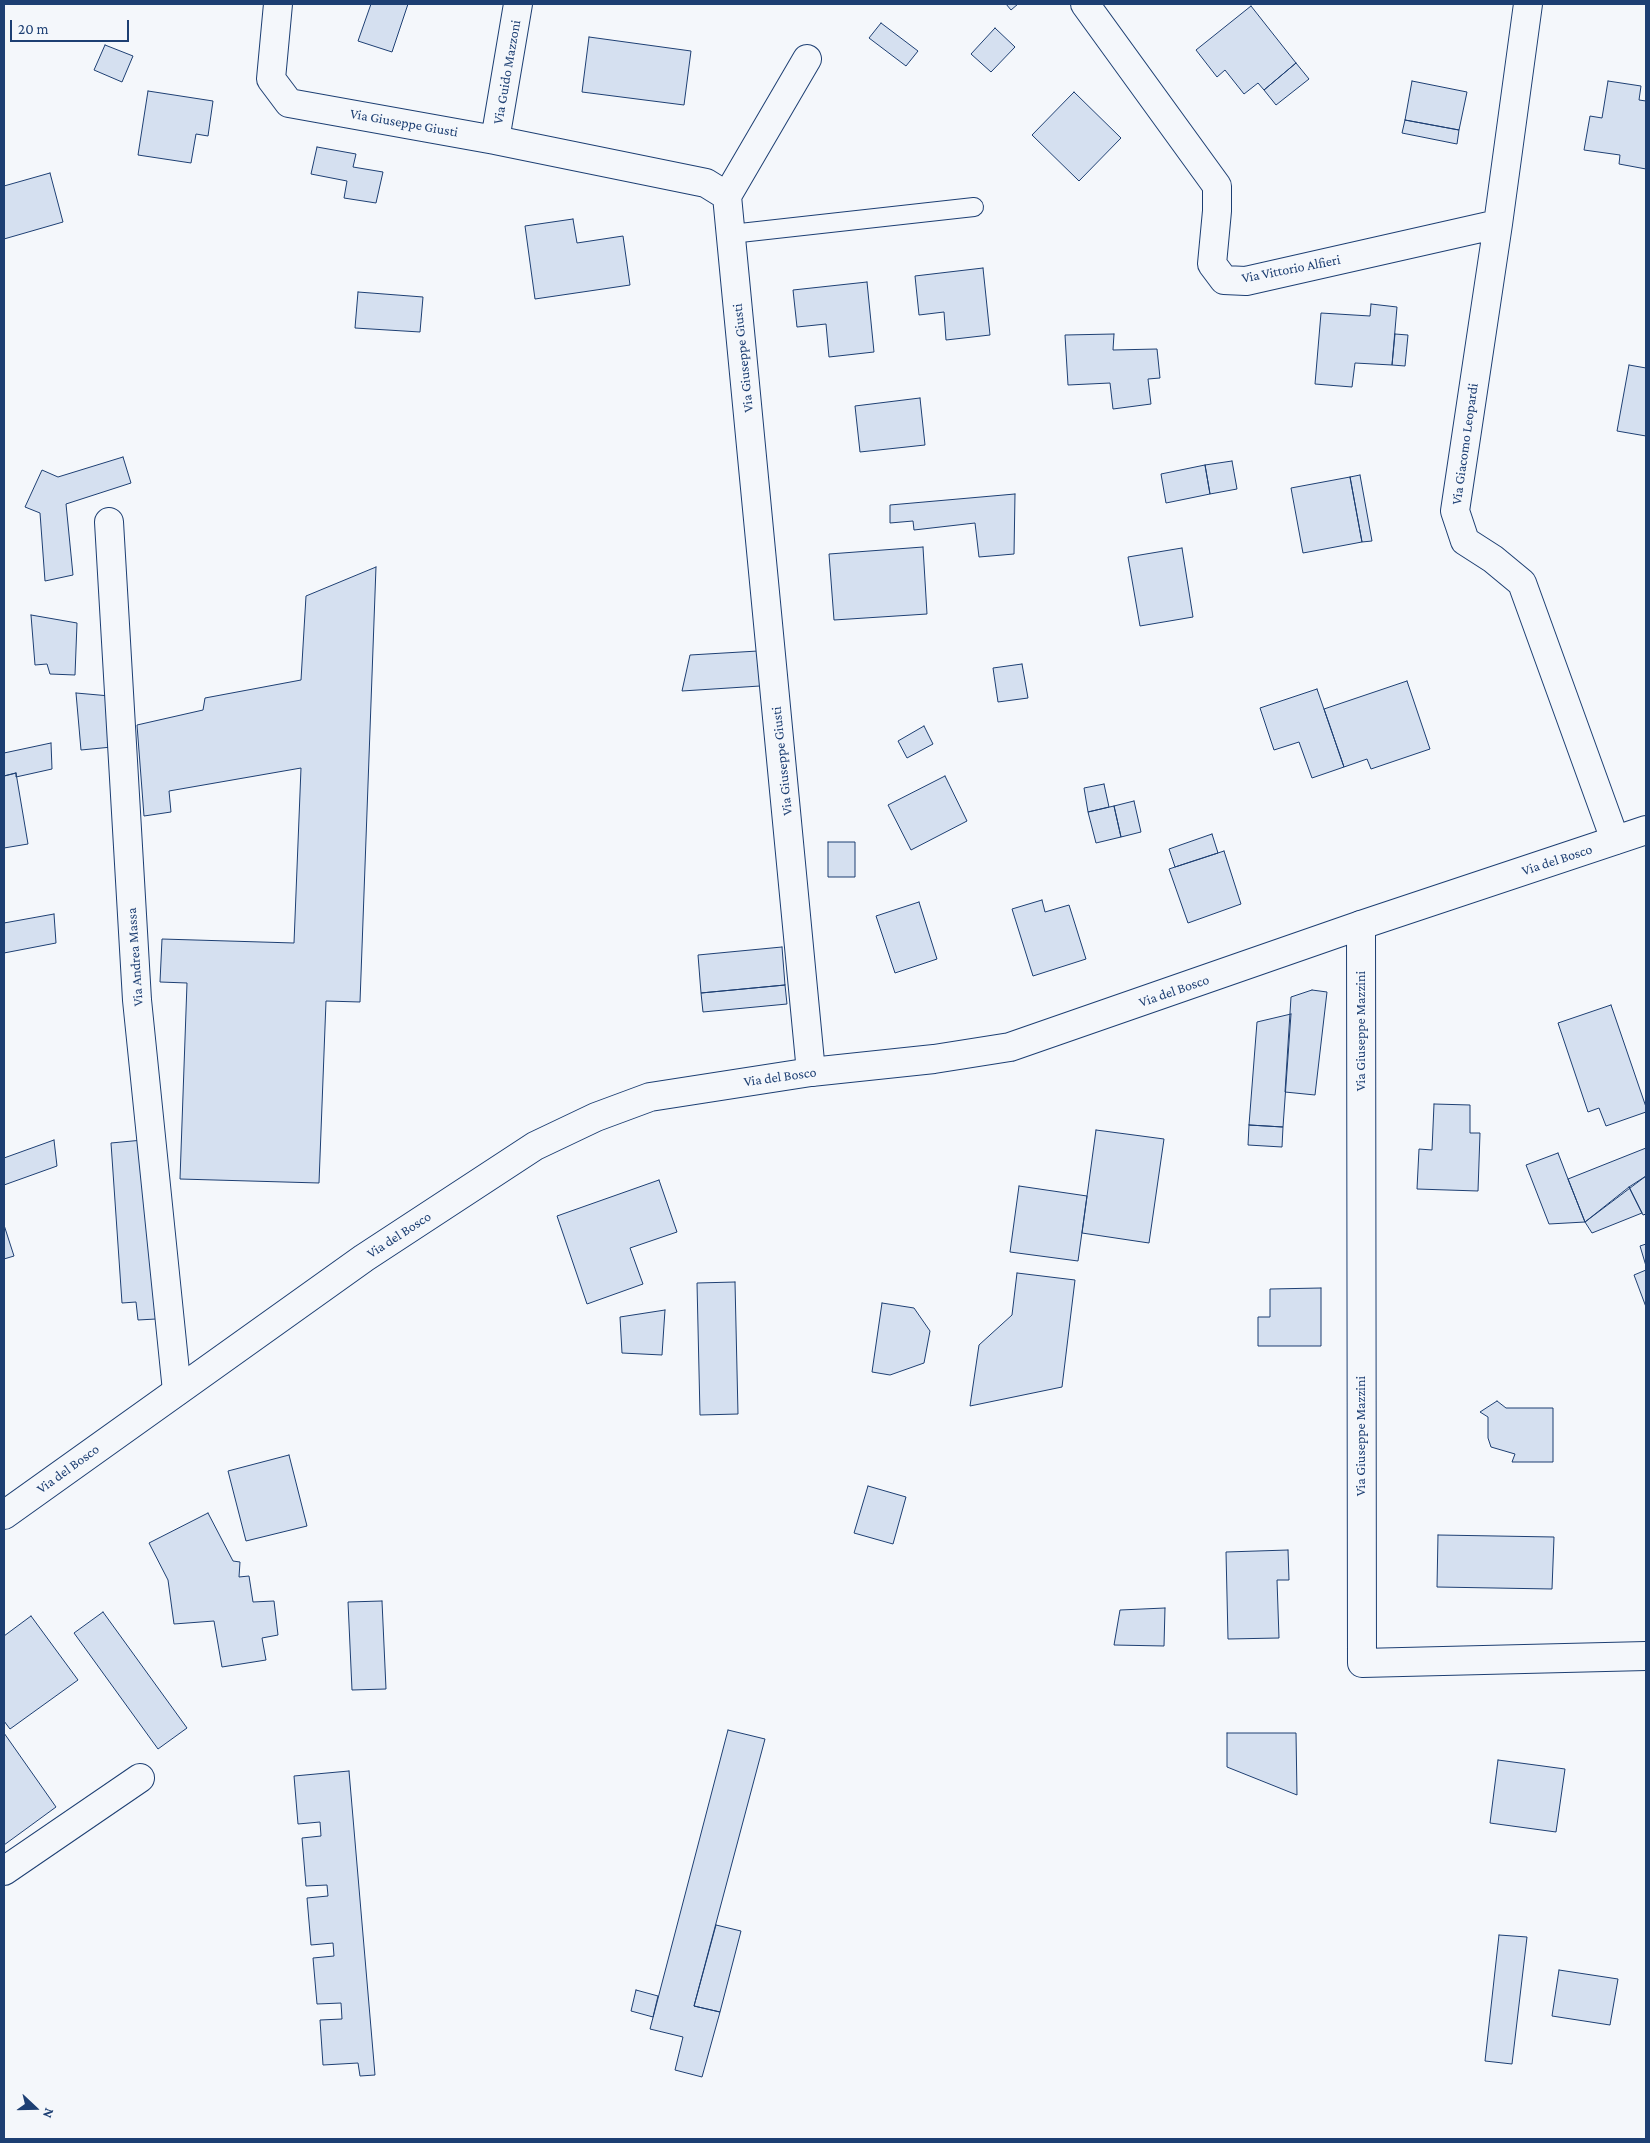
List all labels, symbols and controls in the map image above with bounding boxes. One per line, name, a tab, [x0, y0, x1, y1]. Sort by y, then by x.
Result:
scale bar	[12, 10, 131, 42]
street label: Via Guido Mazzoni	[490, 19, 524, 125]
text: 20 m	[18, 21, 49, 37]
street label: Via Giuseppe Giusti	[349, 105, 459, 141]
street label: Via Vittorio Alfieri	[1240, 251, 1342, 287]
street label: Via Giuseppe Giusti	[729, 303, 757, 413]
street label: Via Giacomo Leopardi	[1448, 382, 1482, 506]
street label: Via Giuseppe Giusti	[768, 706, 796, 816]
street label: Via del Bosco	[1520, 841, 1594, 879]
street label: Via Andrea Massa	[123, 907, 147, 1007]
street label: Via del Bosco	[1137, 971, 1211, 1011]
street label: Via Giuseppe Mazzini	[1353, 971, 1369, 1091]
street label: Via del Bosco	[743, 1064, 817, 1090]
street label: Via del Bosco	[364, 1208, 434, 1262]
street label: Via Giuseppe Mazzini	[1353, 1376, 1369, 1496]
street label: Via del Bosco	[33, 1441, 103, 1497]
north arrow	[10, 2083, 60, 2133]
text: N	[40, 2106, 58, 2121]

